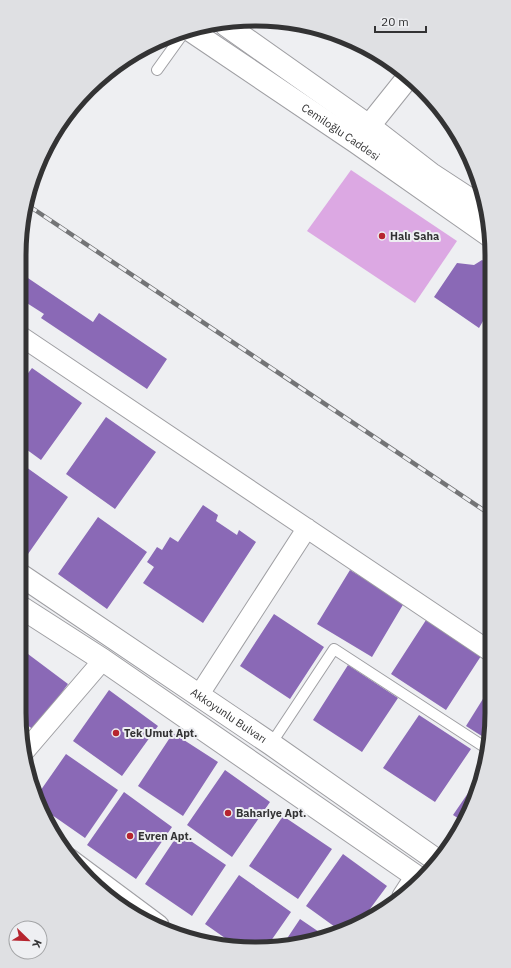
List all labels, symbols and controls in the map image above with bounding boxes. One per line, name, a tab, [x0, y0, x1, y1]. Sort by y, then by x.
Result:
scale bar	[375, 8, 426, 34]
text: 20 m	[381, 14, 409, 29]
street label: Cemiloğlu Caddesi	[299, 100, 383, 164]
place label: Halı Saha	[390, 229, 439, 243]
marker: Halı Saha	[377, 231, 387, 241]
street label: Akkoyunlu Bulvarı	[188, 685, 269, 746]
place label: Tek Umut Apt.	[124, 726, 197, 740]
marker: Tek Umut Apt.	[111, 728, 121, 738]
place label: Bahariye Apt.	[236, 806, 306, 820]
marker: Bahariye Apt.	[223, 808, 233, 818]
place label: Evren Apt.	[138, 829, 192, 843]
marker: Evren Apt.	[125, 831, 135, 841]
north arrow	[8, 920, 48, 960]
text: K	[29, 938, 45, 950]

